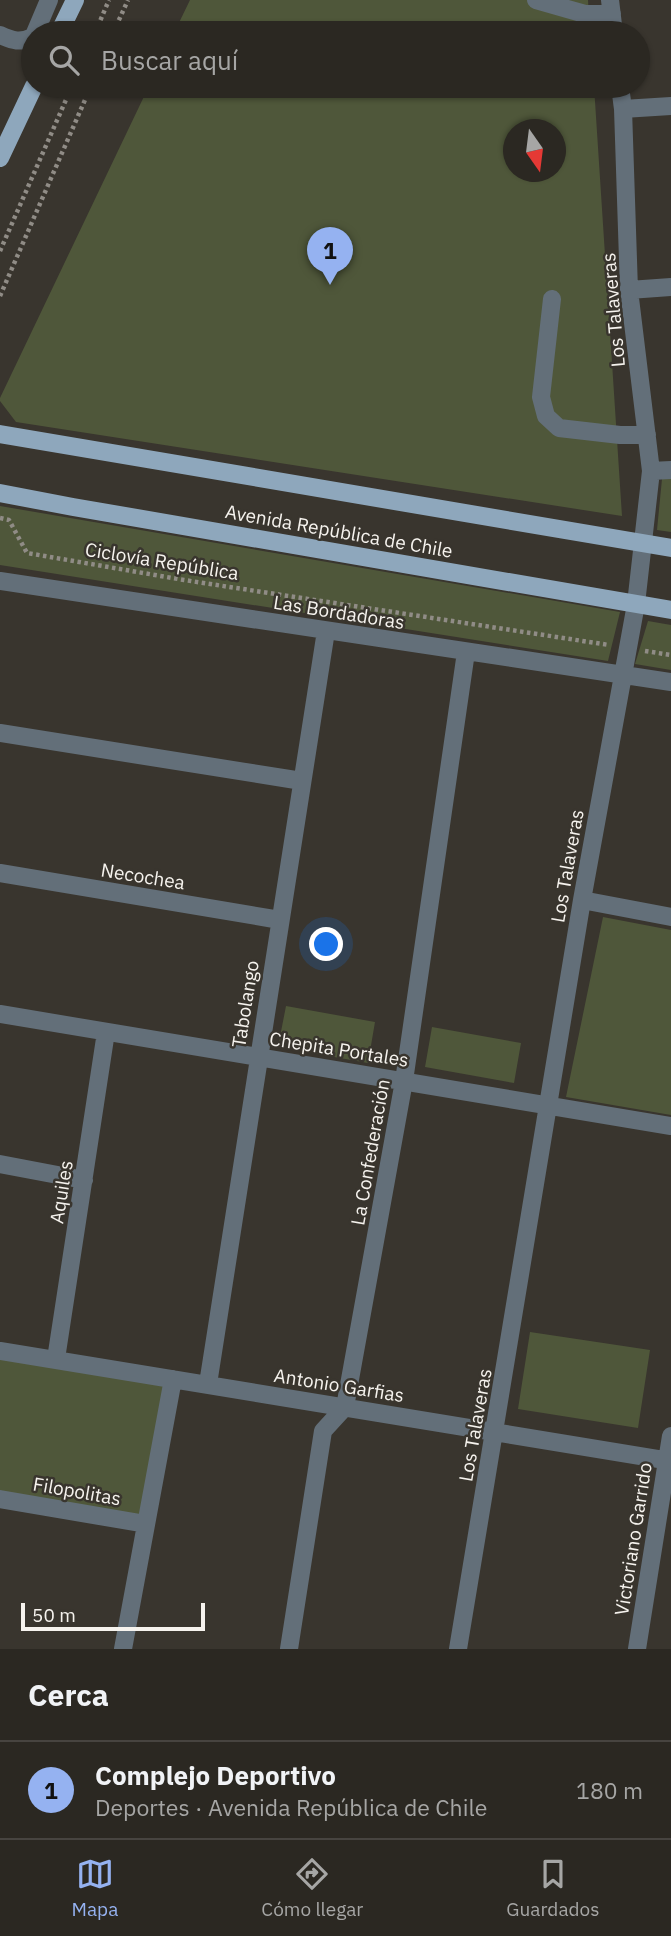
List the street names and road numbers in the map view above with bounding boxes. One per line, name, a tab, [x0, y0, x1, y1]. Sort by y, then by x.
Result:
street label: Los Talaveras	[596, 252, 630, 368]
street label: Avenida República de Chile	[223, 499, 455, 563]
street label: Ciclovía República	[83, 537, 241, 585]
street label: Las Bordadoras	[272, 590, 406, 634]
street label: Los Talaveras	[545, 808, 589, 924]
street label: Necochea	[99, 858, 187, 894]
street label: Tabolango	[226, 959, 264, 1049]
street label: Chepita Portales	[268, 1026, 410, 1072]
street label: La Confederación	[345, 1077, 395, 1227]
street label: Aquiles	[44, 1159, 78, 1225]
street label: Antonio Garfias	[272, 1363, 406, 1407]
street label: Los Talaveras	[453, 1367, 497, 1483]
street label: Victoriano Garrido	[609, 1461, 657, 1617]
street label: Filopolitas	[31, 1471, 123, 1511]

